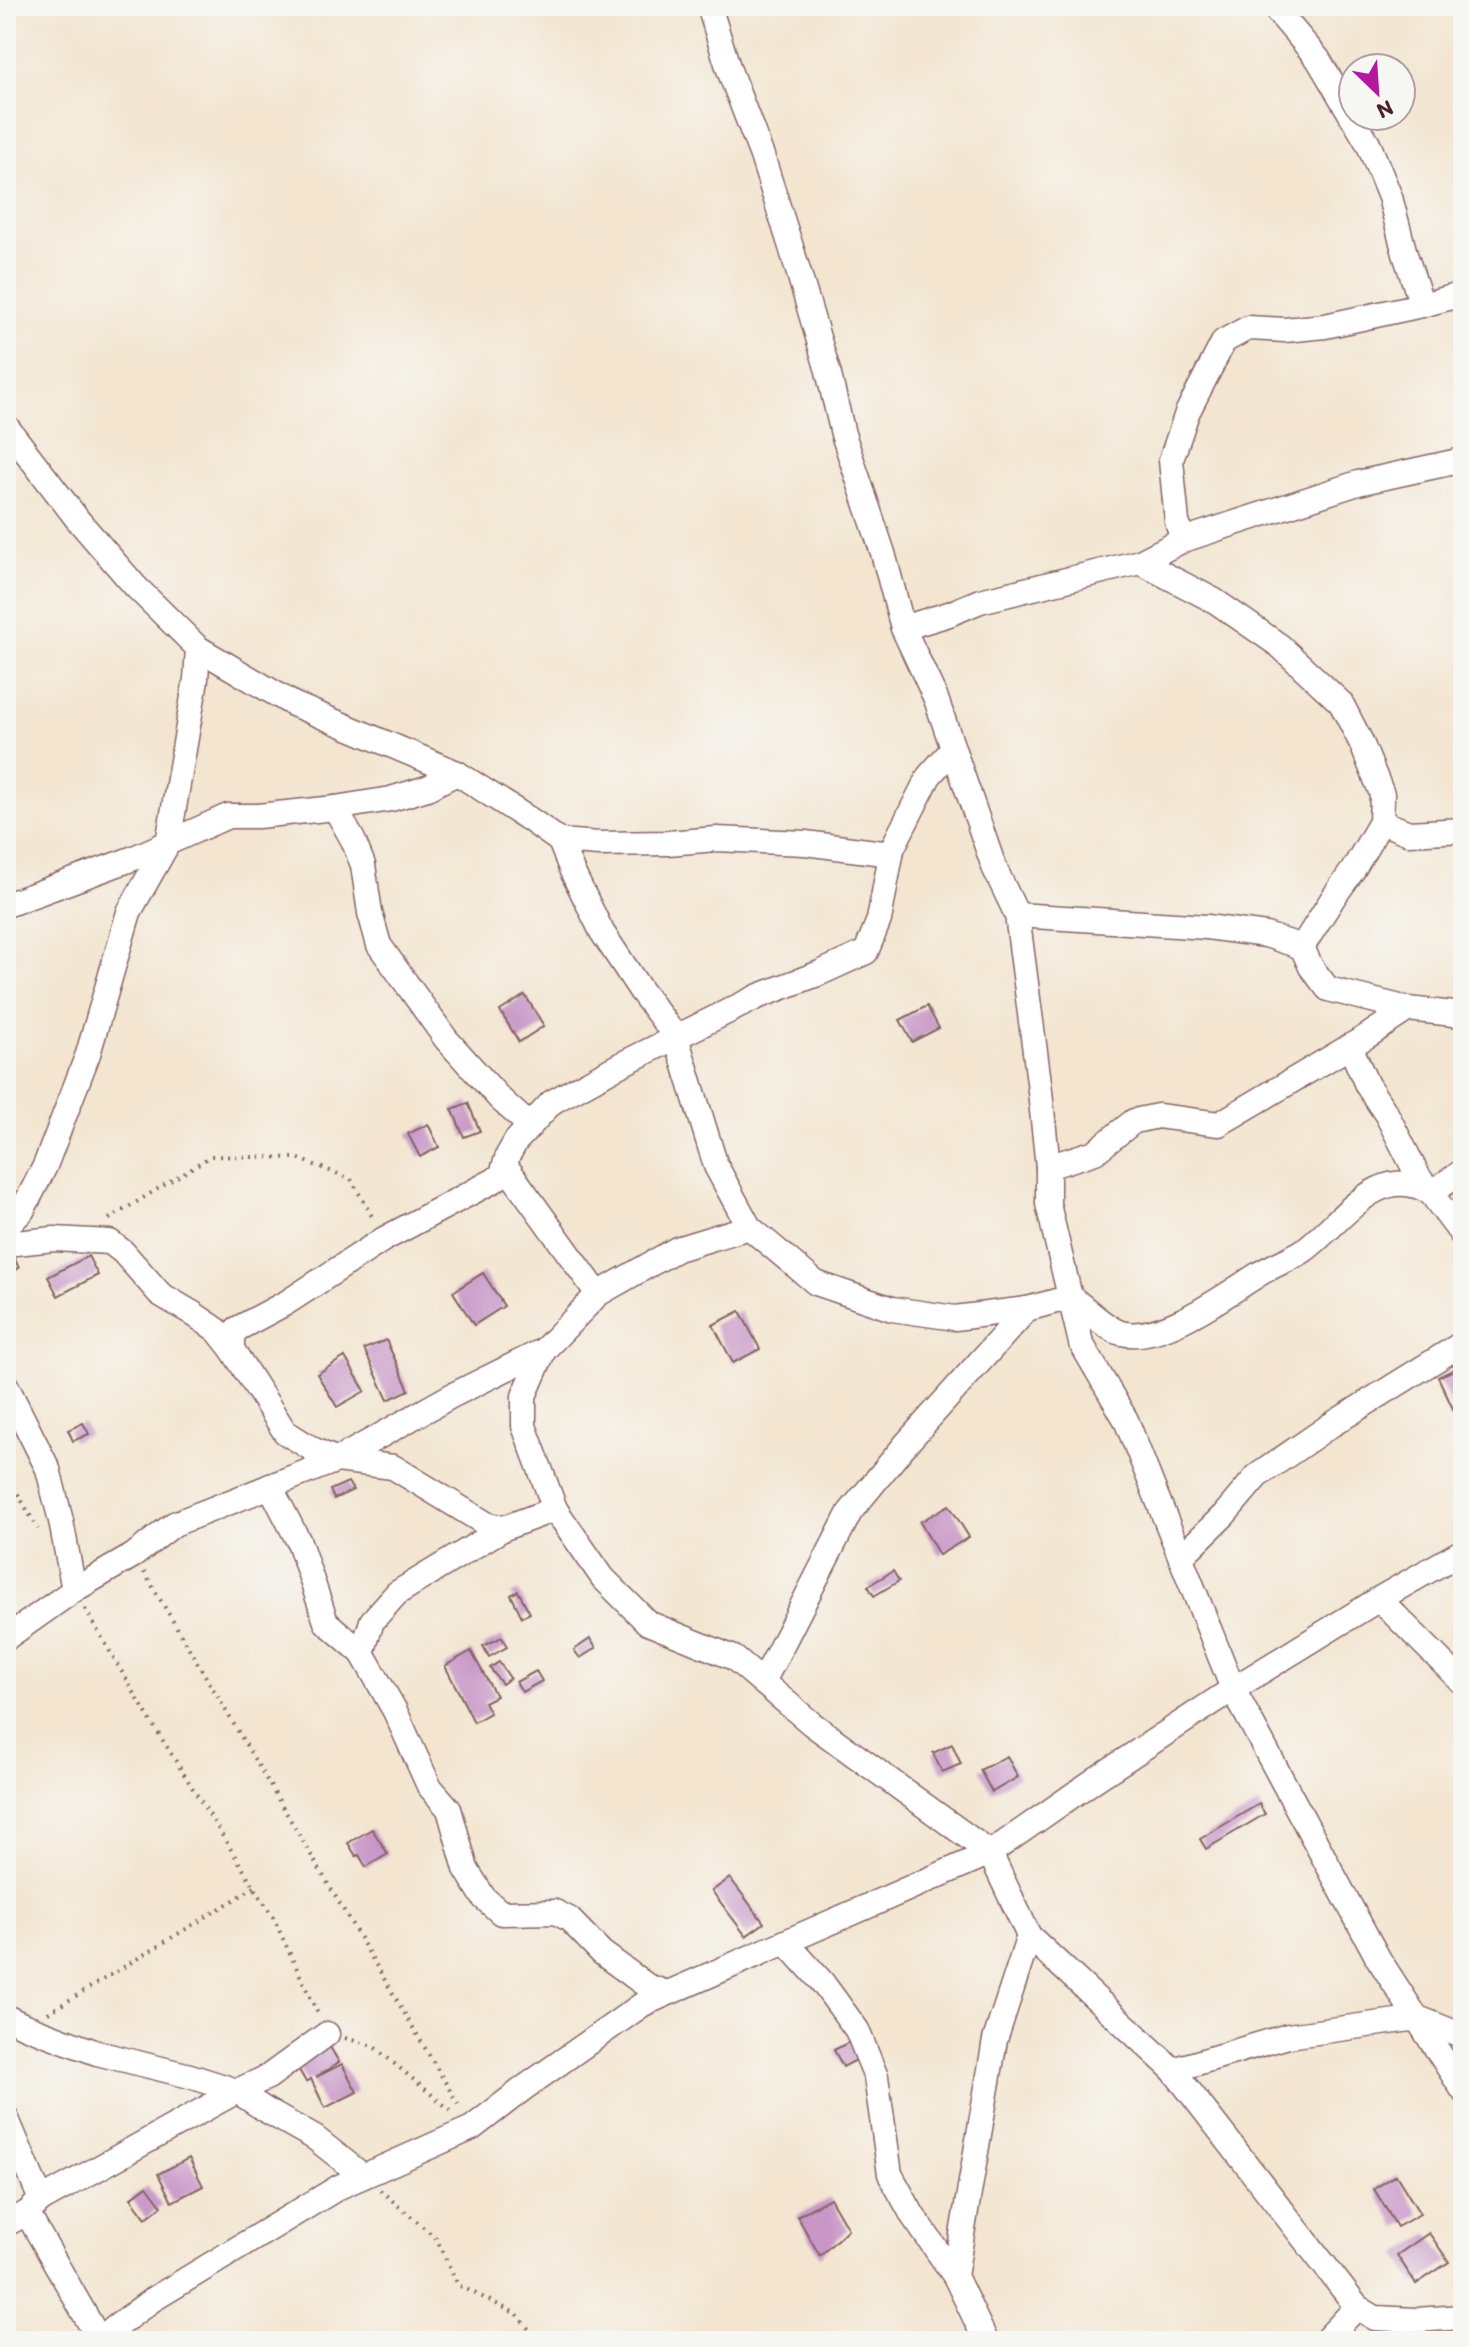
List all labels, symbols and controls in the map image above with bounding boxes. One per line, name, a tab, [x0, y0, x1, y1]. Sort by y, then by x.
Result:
north arrow	[1337, 52, 1417, 132]
text: N	[1373, 94, 1398, 125]

